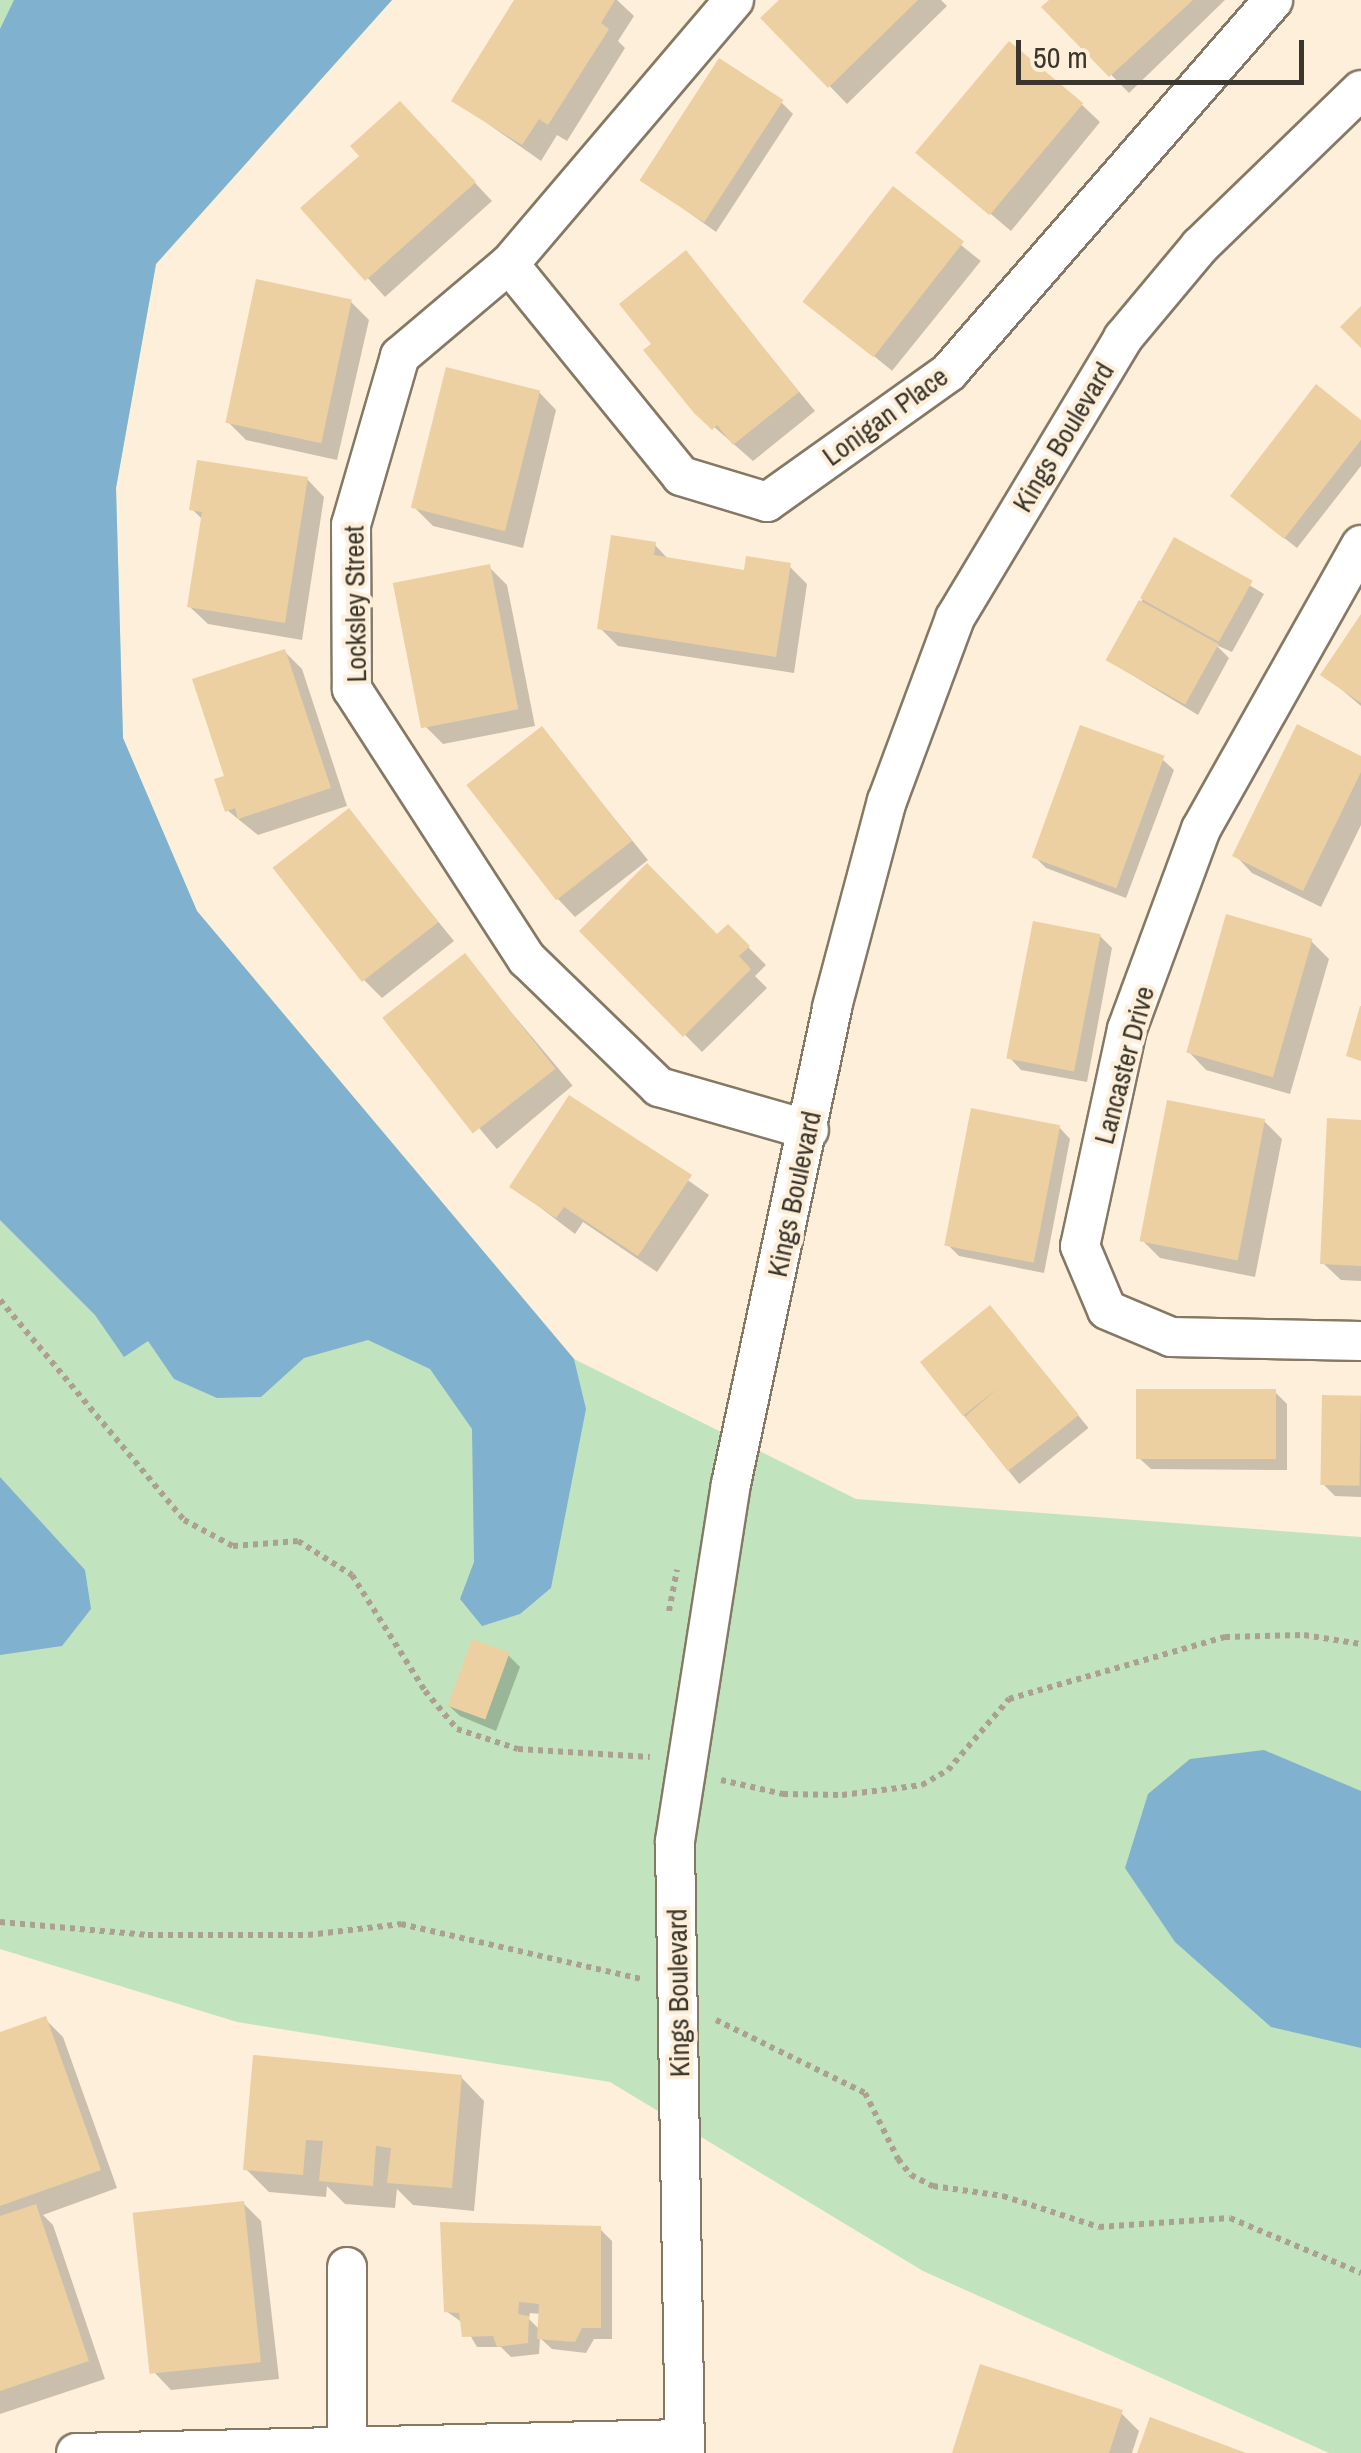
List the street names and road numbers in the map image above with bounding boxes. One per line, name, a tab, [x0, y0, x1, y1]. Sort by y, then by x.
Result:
street label: Kings Boulevard	[1005, 356, 1121, 518]
street label: Lonigan Place	[816, 359, 954, 473]
street label: Locksley Street	[337, 525, 373, 683]
street label: Lancaster Drive	[1087, 982, 1161, 1148]
street label: Kings Boulevard	[760, 1108, 828, 1280]
street label: Kings Boulevard	[660, 1908, 696, 2078]

